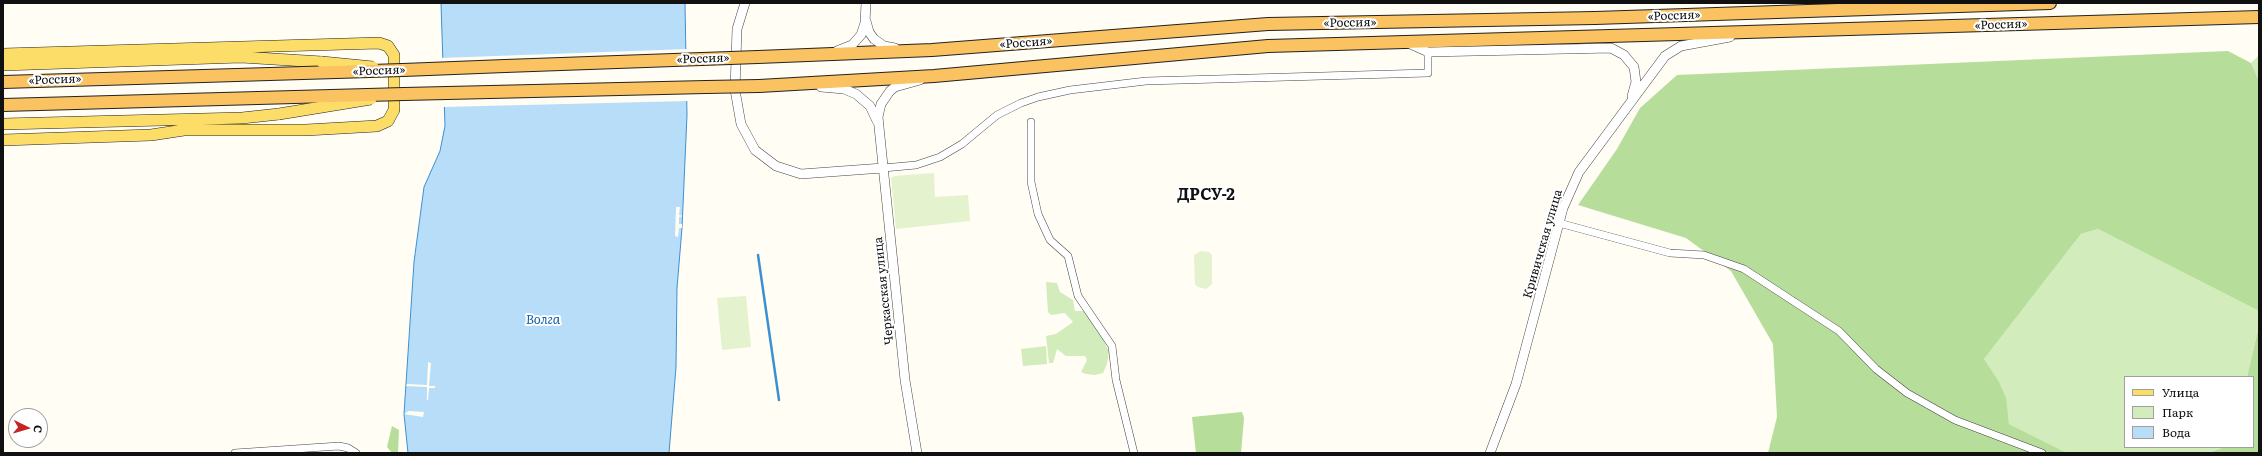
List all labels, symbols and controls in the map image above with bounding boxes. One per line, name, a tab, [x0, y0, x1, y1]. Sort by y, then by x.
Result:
street label: «Россия»	[1647, 8, 1701, 24]
street label: «Россия»	[1323, 15, 1377, 31]
street label: «Россия»	[1974, 17, 2028, 33]
street label: «Россия»	[999, 34, 1053, 52]
street label: «Россия»	[676, 51, 730, 67]
street label: «Россия»	[352, 63, 406, 79]
street label: «Россия»	[28, 72, 82, 88]
district label: ДРСУ-2	[1177, 185, 1235, 205]
street label: Кривичская улица	[1521, 188, 1565, 300]
street label: Черкасская улица	[871, 236, 897, 346]
water label: Волга	[526, 312, 560, 328]
legend	[2124, 376, 2254, 448]
text: Улица	[2162, 383, 2199, 401]
text: Парк	[2162, 403, 2193, 421]
north arrow	[8, 408, 48, 448]
text: Вода	[2162, 423, 2191, 441]
text: С	[31, 424, 47, 434]

